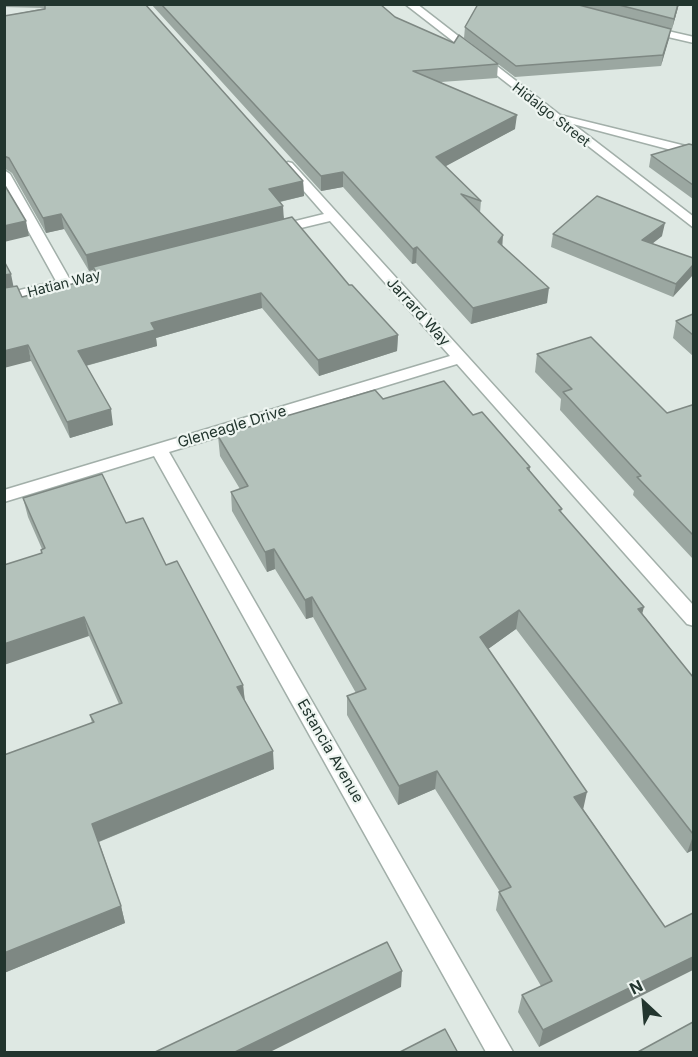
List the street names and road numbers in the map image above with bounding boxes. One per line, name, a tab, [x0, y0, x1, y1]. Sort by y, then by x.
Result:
street label: Hidalgo Street	[509, 79, 593, 151]
street label: Hatian Way	[26, 267, 102, 301]
street label: Jarrard Way	[382, 274, 454, 350]
street label: Gleneagle Drive	[175, 402, 289, 452]
street label: Estancia Avenue	[293, 696, 367, 806]

